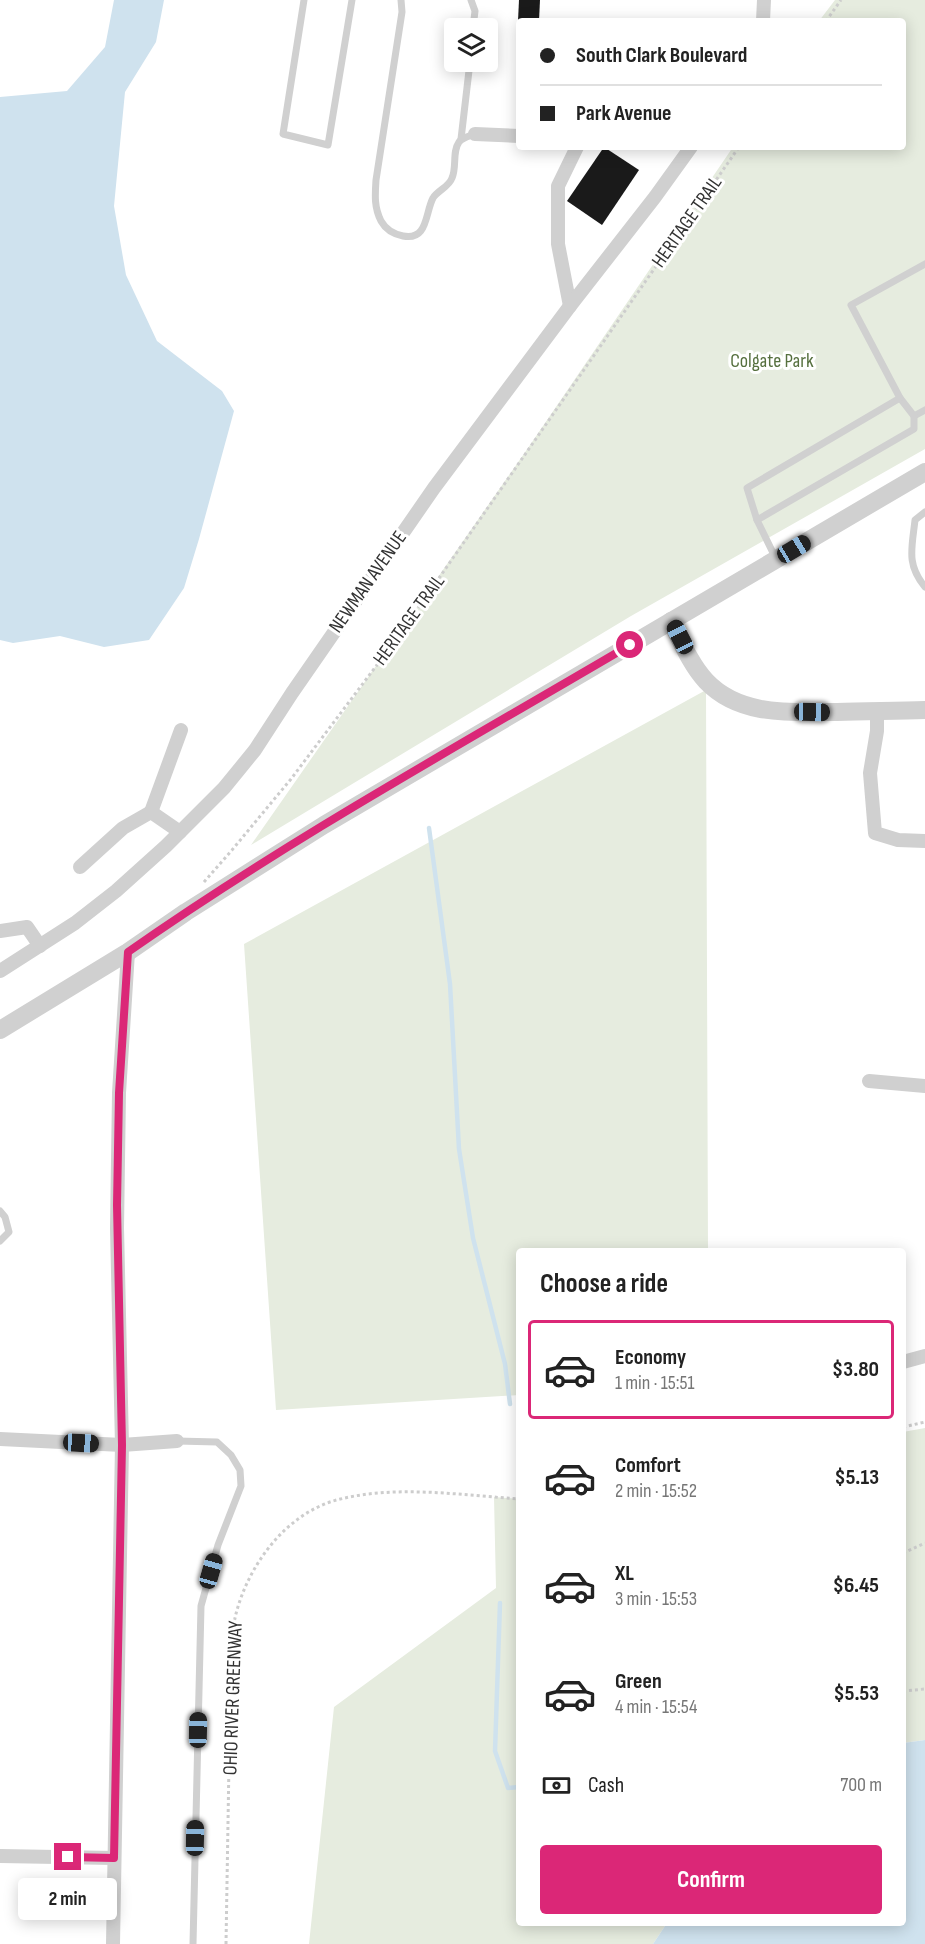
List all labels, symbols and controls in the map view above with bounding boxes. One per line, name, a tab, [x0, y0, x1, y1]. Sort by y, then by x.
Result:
map controls	[444, 18, 498, 72]
button: layers	[444, 18, 498, 72]
text: South Clark Boulevard	[576, 42, 747, 69]
text: Park Avenue	[576, 100, 671, 127]
street label: HERITAGE TRAIL	[647, 171, 728, 272]
park label: Colgate Park	[730, 349, 814, 373]
street label: NEWMAN AVENUE	[324, 526, 412, 638]
car	[774, 532, 814, 566]
street label: HERITAGE TRAIL	[368, 570, 450, 670]
car	[664, 617, 696, 657]
route start	[616, 631, 643, 658]
car	[794, 703, 830, 721]
text: Choose a ride	[540, 1268, 668, 1300]
icon: car	[543, 1343, 597, 1397]
text: Economy	[615, 1344, 686, 1371]
text: $3.80	[832, 1356, 879, 1383]
text: 1 min · 15:51	[615, 1371, 694, 1395]
car	[63, 1433, 99, 1453]
icon: car	[543, 1451, 597, 1505]
text: Comfort	[615, 1452, 681, 1479]
text: $5.13	[834, 1464, 879, 1491]
text: 2 min · 15:52	[615, 1479, 697, 1503]
car	[197, 1551, 225, 1591]
icon: car	[543, 1559, 597, 1613]
text: XL	[615, 1560, 634, 1587]
text: $6.45	[833, 1572, 879, 1599]
text: 3 min · 15:53	[615, 1587, 697, 1611]
street label: OHIO RIVER GREENWAY	[218, 1620, 248, 1776]
icon: car	[543, 1667, 597, 1721]
text: Green	[615, 1668, 662, 1695]
text: $5.53	[834, 1680, 879, 1707]
text: 4 min · 15:54	[615, 1695, 697, 1719]
car	[189, 1712, 207, 1748]
icon: cash	[540, 1769, 573, 1802]
text: Cash	[588, 1772, 624, 1799]
text: 700 m	[840, 1773, 882, 1797]
car	[186, 1820, 204, 1856]
route end	[54, 1843, 81, 1870]
button: Confirm	[540, 1845, 882, 1914]
callout: 2 min	[19, 1878, 118, 1920]
text: 2 min	[48, 1887, 87, 1911]

